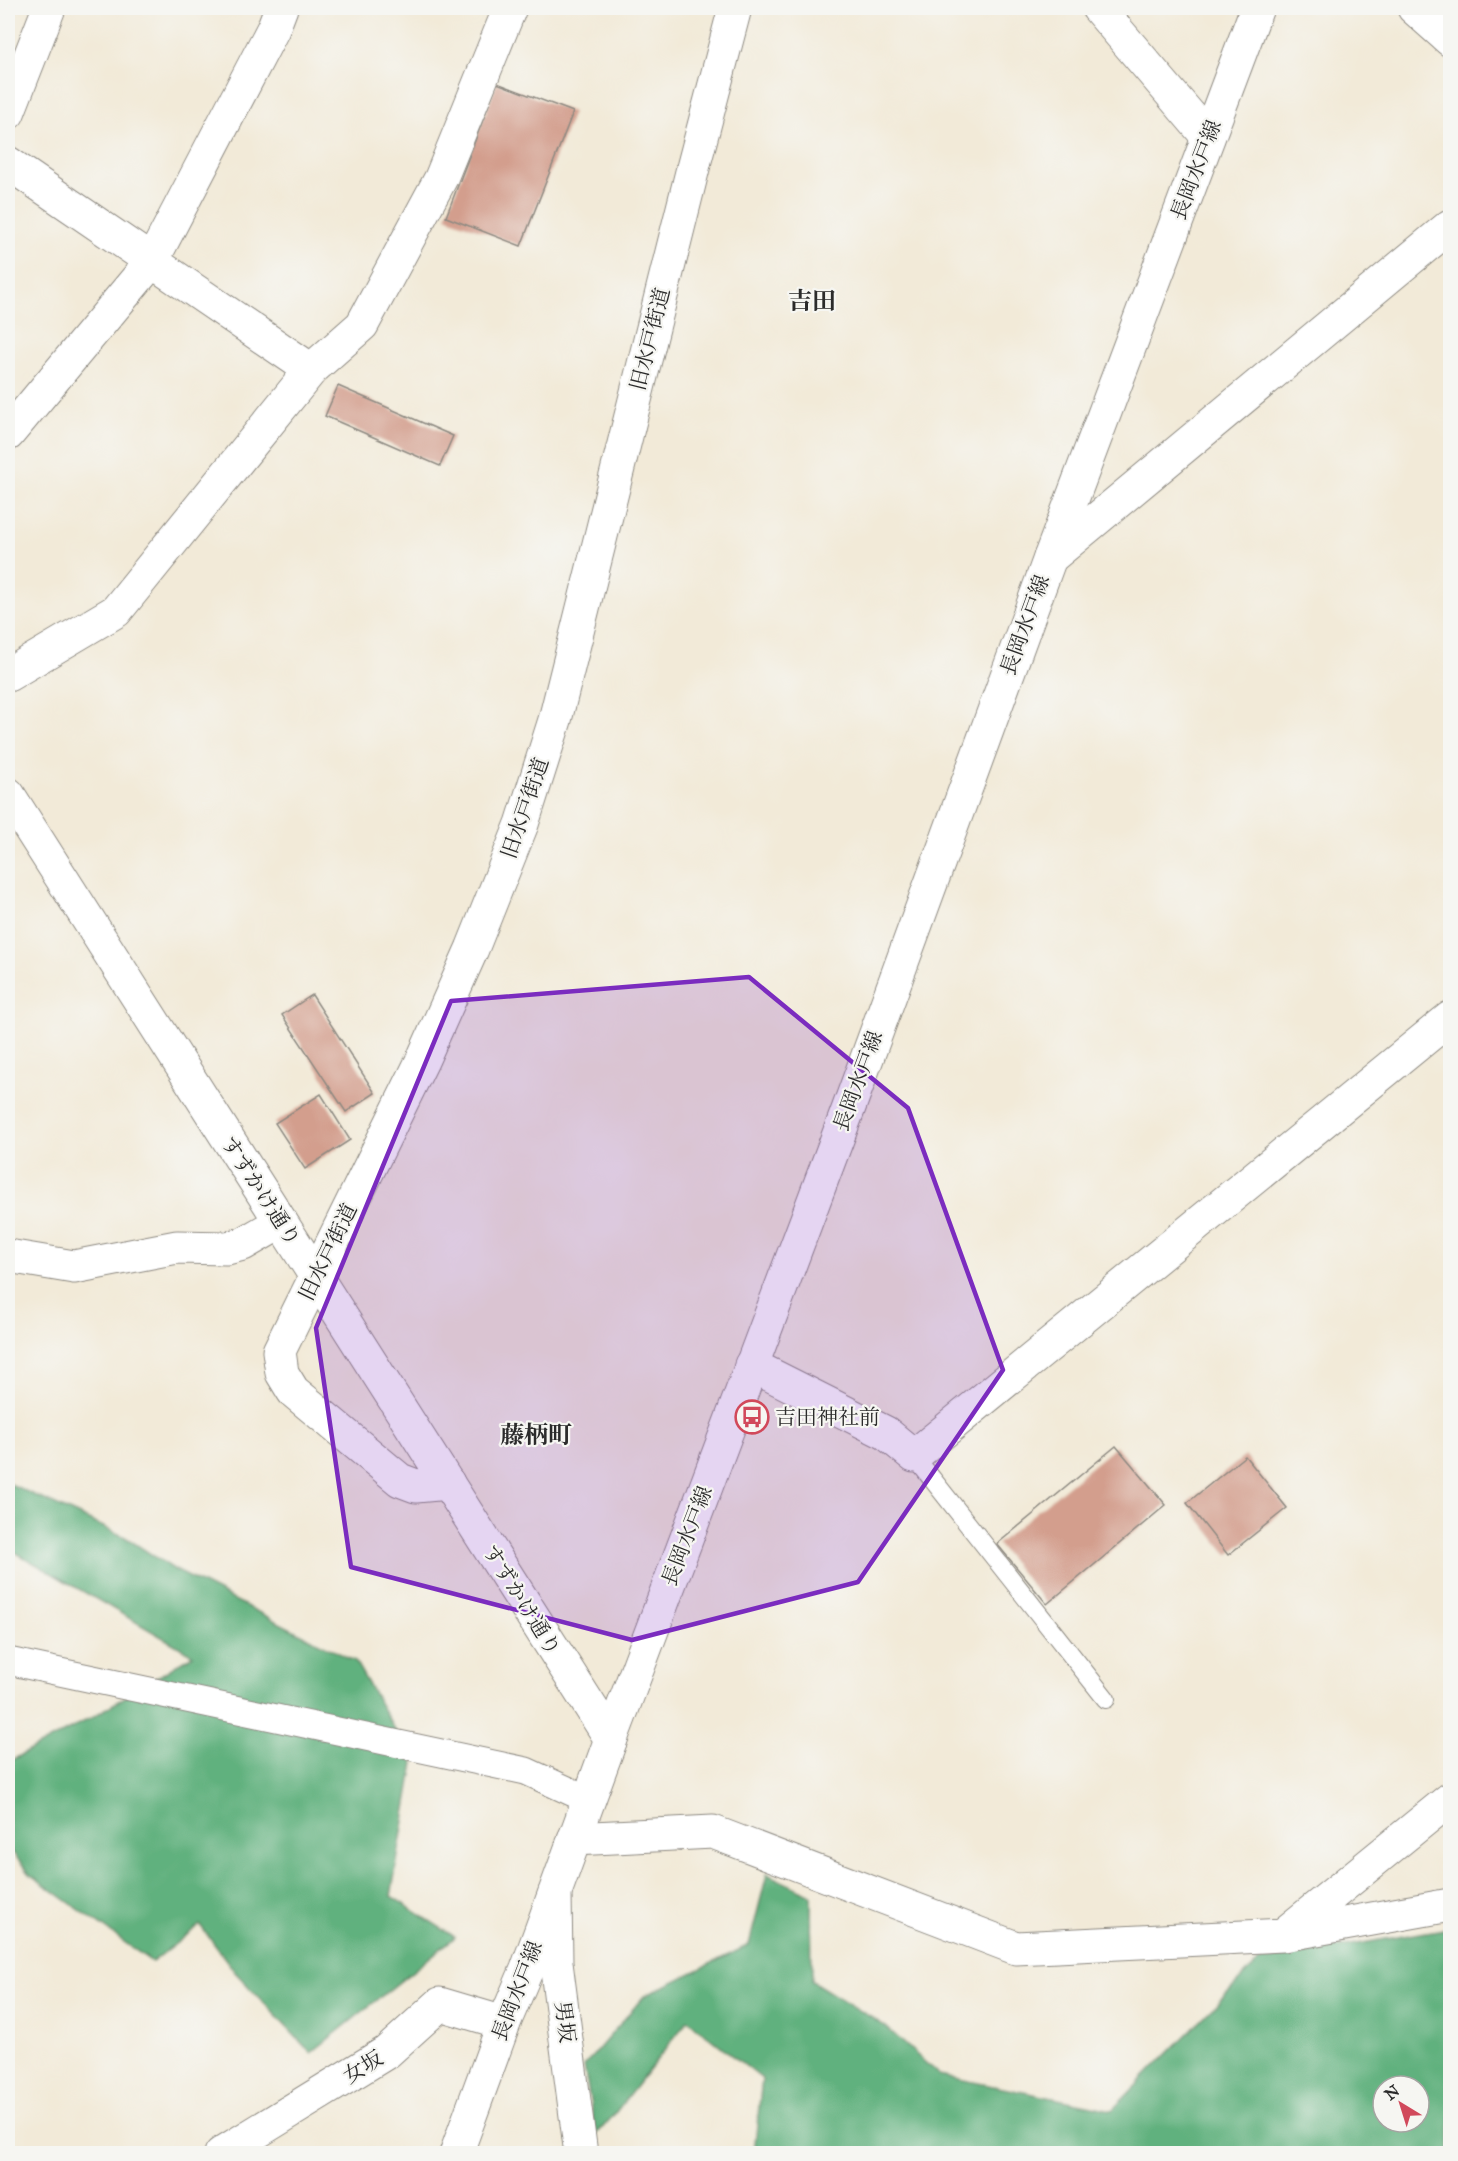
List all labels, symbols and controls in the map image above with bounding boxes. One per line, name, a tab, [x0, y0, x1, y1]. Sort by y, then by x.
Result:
street label: 長岡水戸線	[1165, 116, 1227, 224]
street label: 旧水戸街道	[625, 285, 675, 393]
district label: 吉田	[788, 286, 836, 316]
street label: 長岡水戸線	[995, 571, 1055, 679]
street label: 旧水戸街道	[496, 754, 554, 862]
street label: 長岡水戸線	[828, 1027, 888, 1135]
street label: すずかけ通り	[216, 1131, 306, 1251]
street label: 旧水戸街道	[293, 1199, 363, 1305]
bus stop icon: 吉田神社前	[734, 1399, 770, 1435]
place label: 吉田神社前	[775, 1404, 880, 1430]
district label: 藤柄町	[500, 1420, 572, 1450]
street label: 長岡水戸線	[656, 1482, 718, 1590]
street label: すずかけ通り	[478, 1540, 566, 1660]
street label: 長岡水戸線	[486, 1937, 548, 2045]
street label: 男坂	[549, 1999, 581, 2045]
street label: 女坂	[338, 2045, 388, 2089]
north arrow	[1371, 2074, 1431, 2134]
text: N	[1381, 2081, 1404, 2104]

